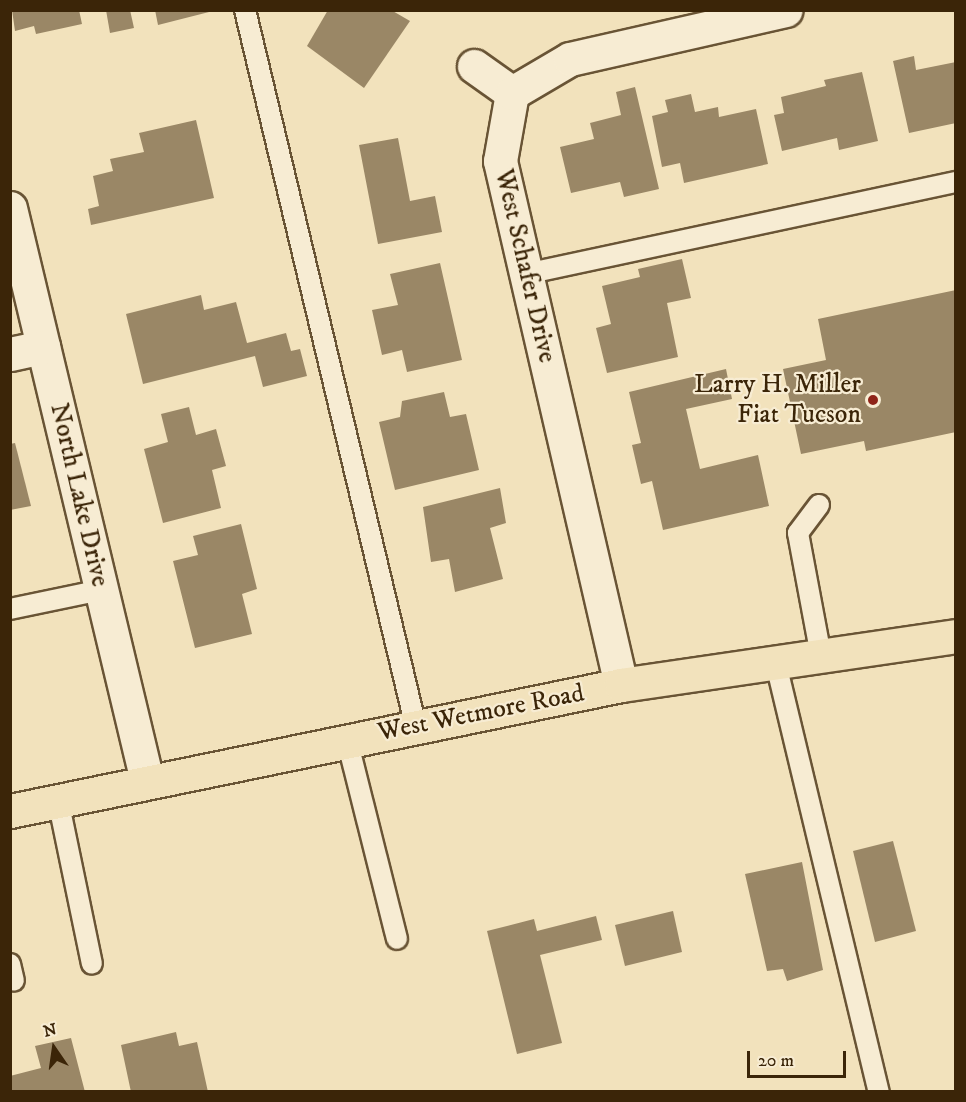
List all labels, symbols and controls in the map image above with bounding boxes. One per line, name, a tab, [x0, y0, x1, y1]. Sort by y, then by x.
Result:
street label: West Schafer Drive	[488, 166, 562, 366]
place label: Larry H. Miller Fiat Tucson	[694, 369, 861, 430]
marker: Larry H. Miller Fiat Tucson	[866, 393, 880, 407]
street label: North Lake Drive	[43, 400, 115, 590]
street label: West Wetmore Road	[375, 678, 587, 748]
north arrow	[24, 1018, 84, 1078]
text: N	[41, 1019, 59, 1042]
scale bar	[750, 1039, 849, 1077]
text: 20 m	[758, 1050, 794, 1072]

